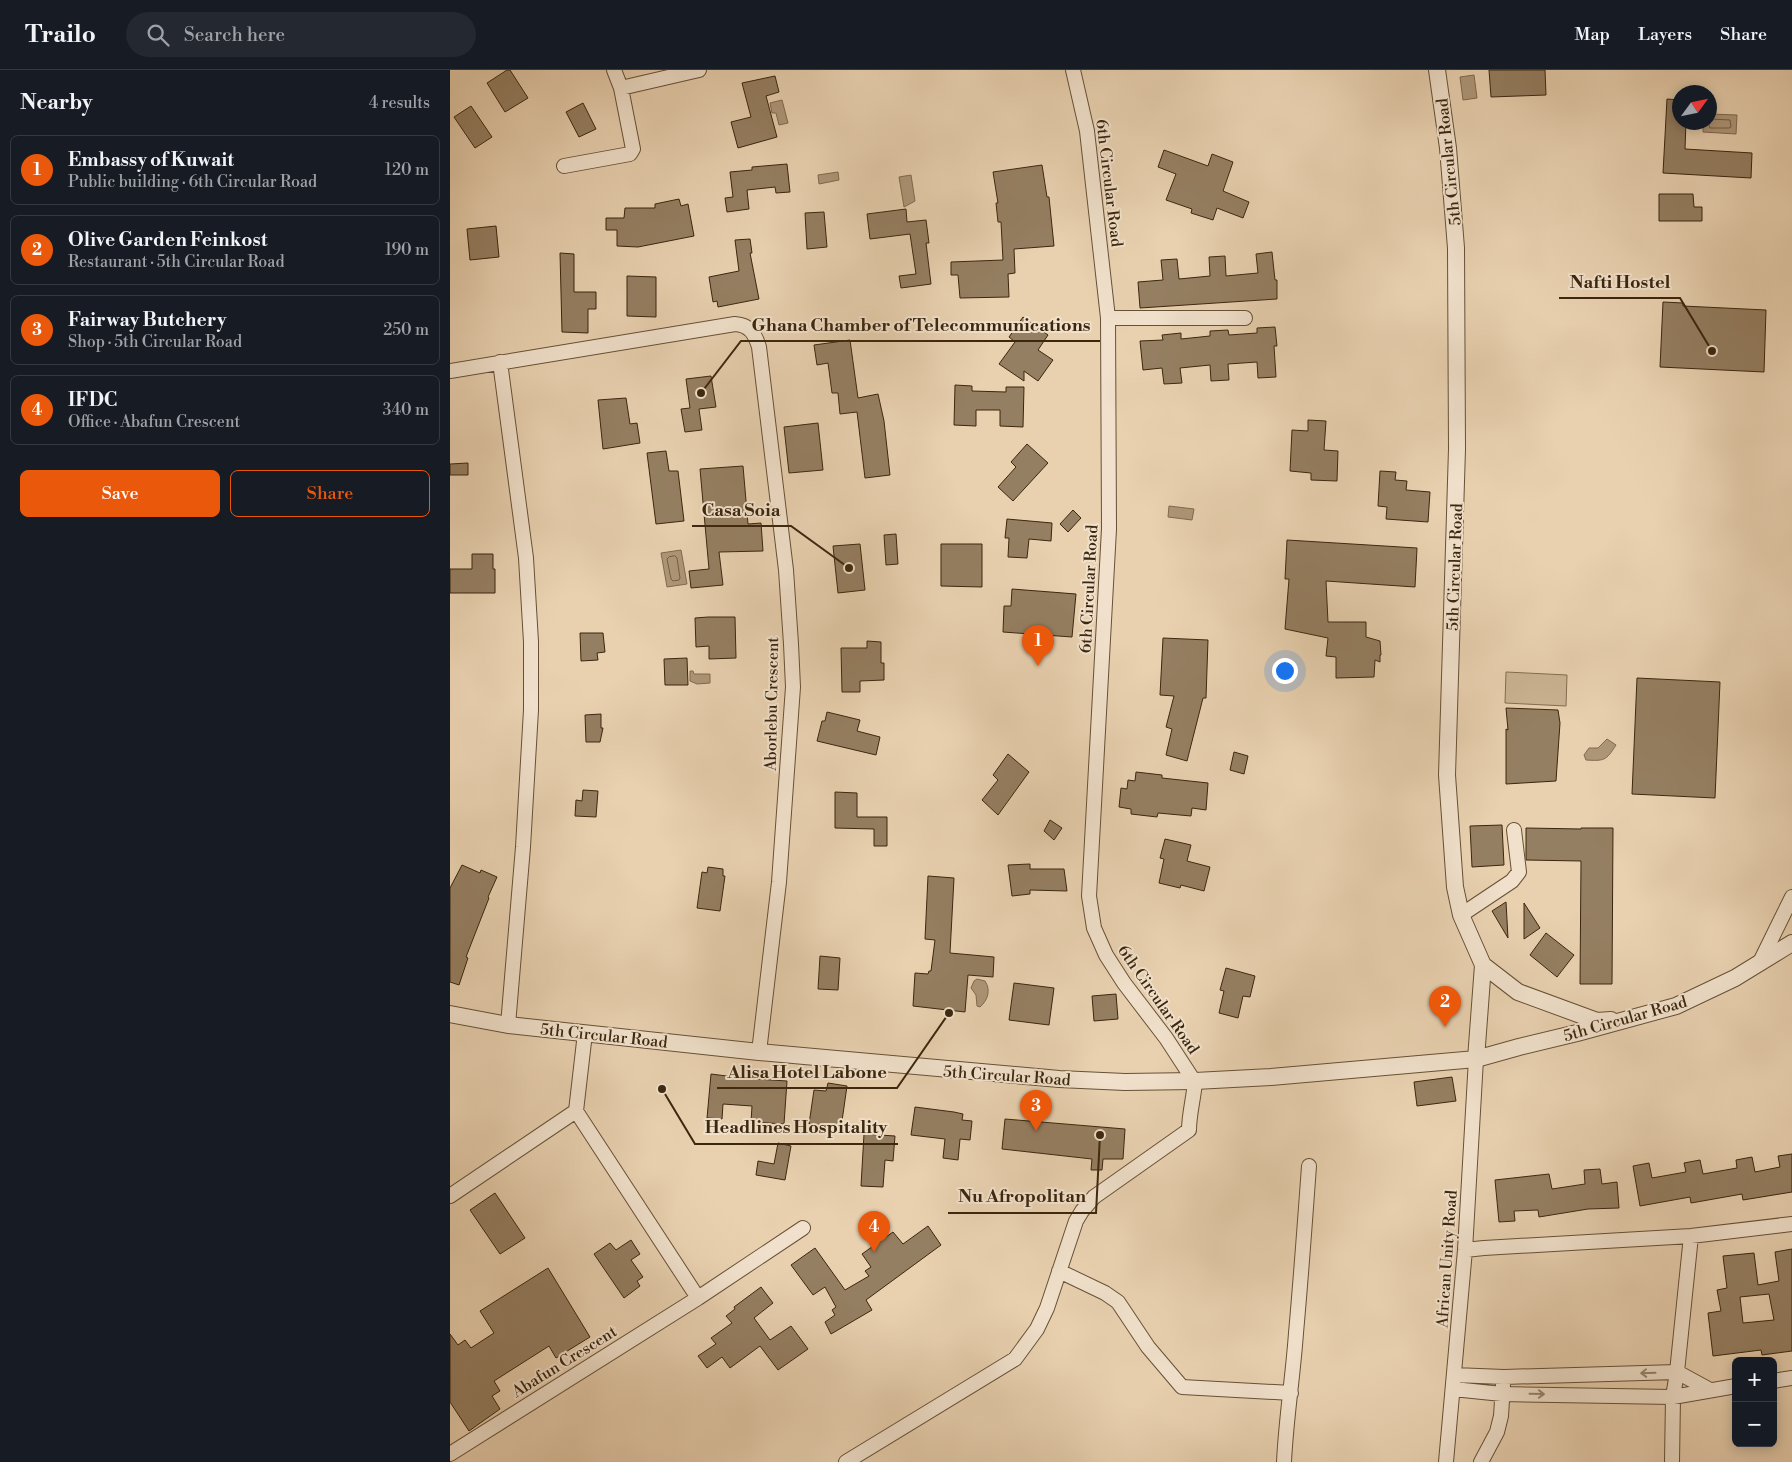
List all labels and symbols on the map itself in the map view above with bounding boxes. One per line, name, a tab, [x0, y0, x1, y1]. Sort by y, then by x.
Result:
north arrow	[1672, 85, 1717, 130]
street label: 5th Circular Road	[1432, 97, 1466, 227]
street label: 6th Circular Road	[1091, 118, 1127, 248]
callout: Nafti Hostel	[1559, 265, 1680, 298]
text: Nafti Hostel	[1569, 271, 1671, 294]
callout: Ghana Chamber of Telecommunications	[741, 308, 1100, 341]
text: Ghana Chamber of Telecommunications	[752, 314, 1091, 337]
callout: Casa Soia	[692, 493, 791, 526]
text: Casa Soia	[701, 499, 781, 522]
street label: 5th Circular Road	[1443, 503, 1467, 631]
street label: 6th Circular Road	[1076, 524, 1102, 654]
pin: 1	[1022, 625, 1054, 666]
street label: Aborlebu Crescent	[761, 637, 783, 772]
your location	[1272, 658, 1298, 684]
street label: 6th Circular Road	[1113, 941, 1203, 1058]
pin: 2	[1429, 986, 1461, 1027]
street label: 5th Circular Road	[1561, 992, 1689, 1046]
street label: 5th Circular Road	[539, 1019, 669, 1053]
callout: Alisa Hotel Labone	[717, 1055, 897, 1088]
text: Alisa Hotel Labone	[726, 1061, 887, 1084]
street label: 5th Circular Road	[942, 1062, 1071, 1090]
pin: 3	[1020, 1090, 1052, 1131]
callout: Headlines Hospitality	[695, 1111, 898, 1144]
text: Headlines Hospitality	[705, 1116, 888, 1139]
callout: Nu Afropolitan	[948, 1180, 1096, 1213]
text: Nu Afropolitan	[958, 1185, 1086, 1208]
street label: African Unity Road	[1432, 1189, 1462, 1330]
pin: 4	[858, 1211, 890, 1252]
street label: Abafun Crescent	[508, 1321, 621, 1403]
one-way arrow	[1640, 1368, 1656, 1377]
one-way arrow	[1528, 1389, 1545, 1399]

